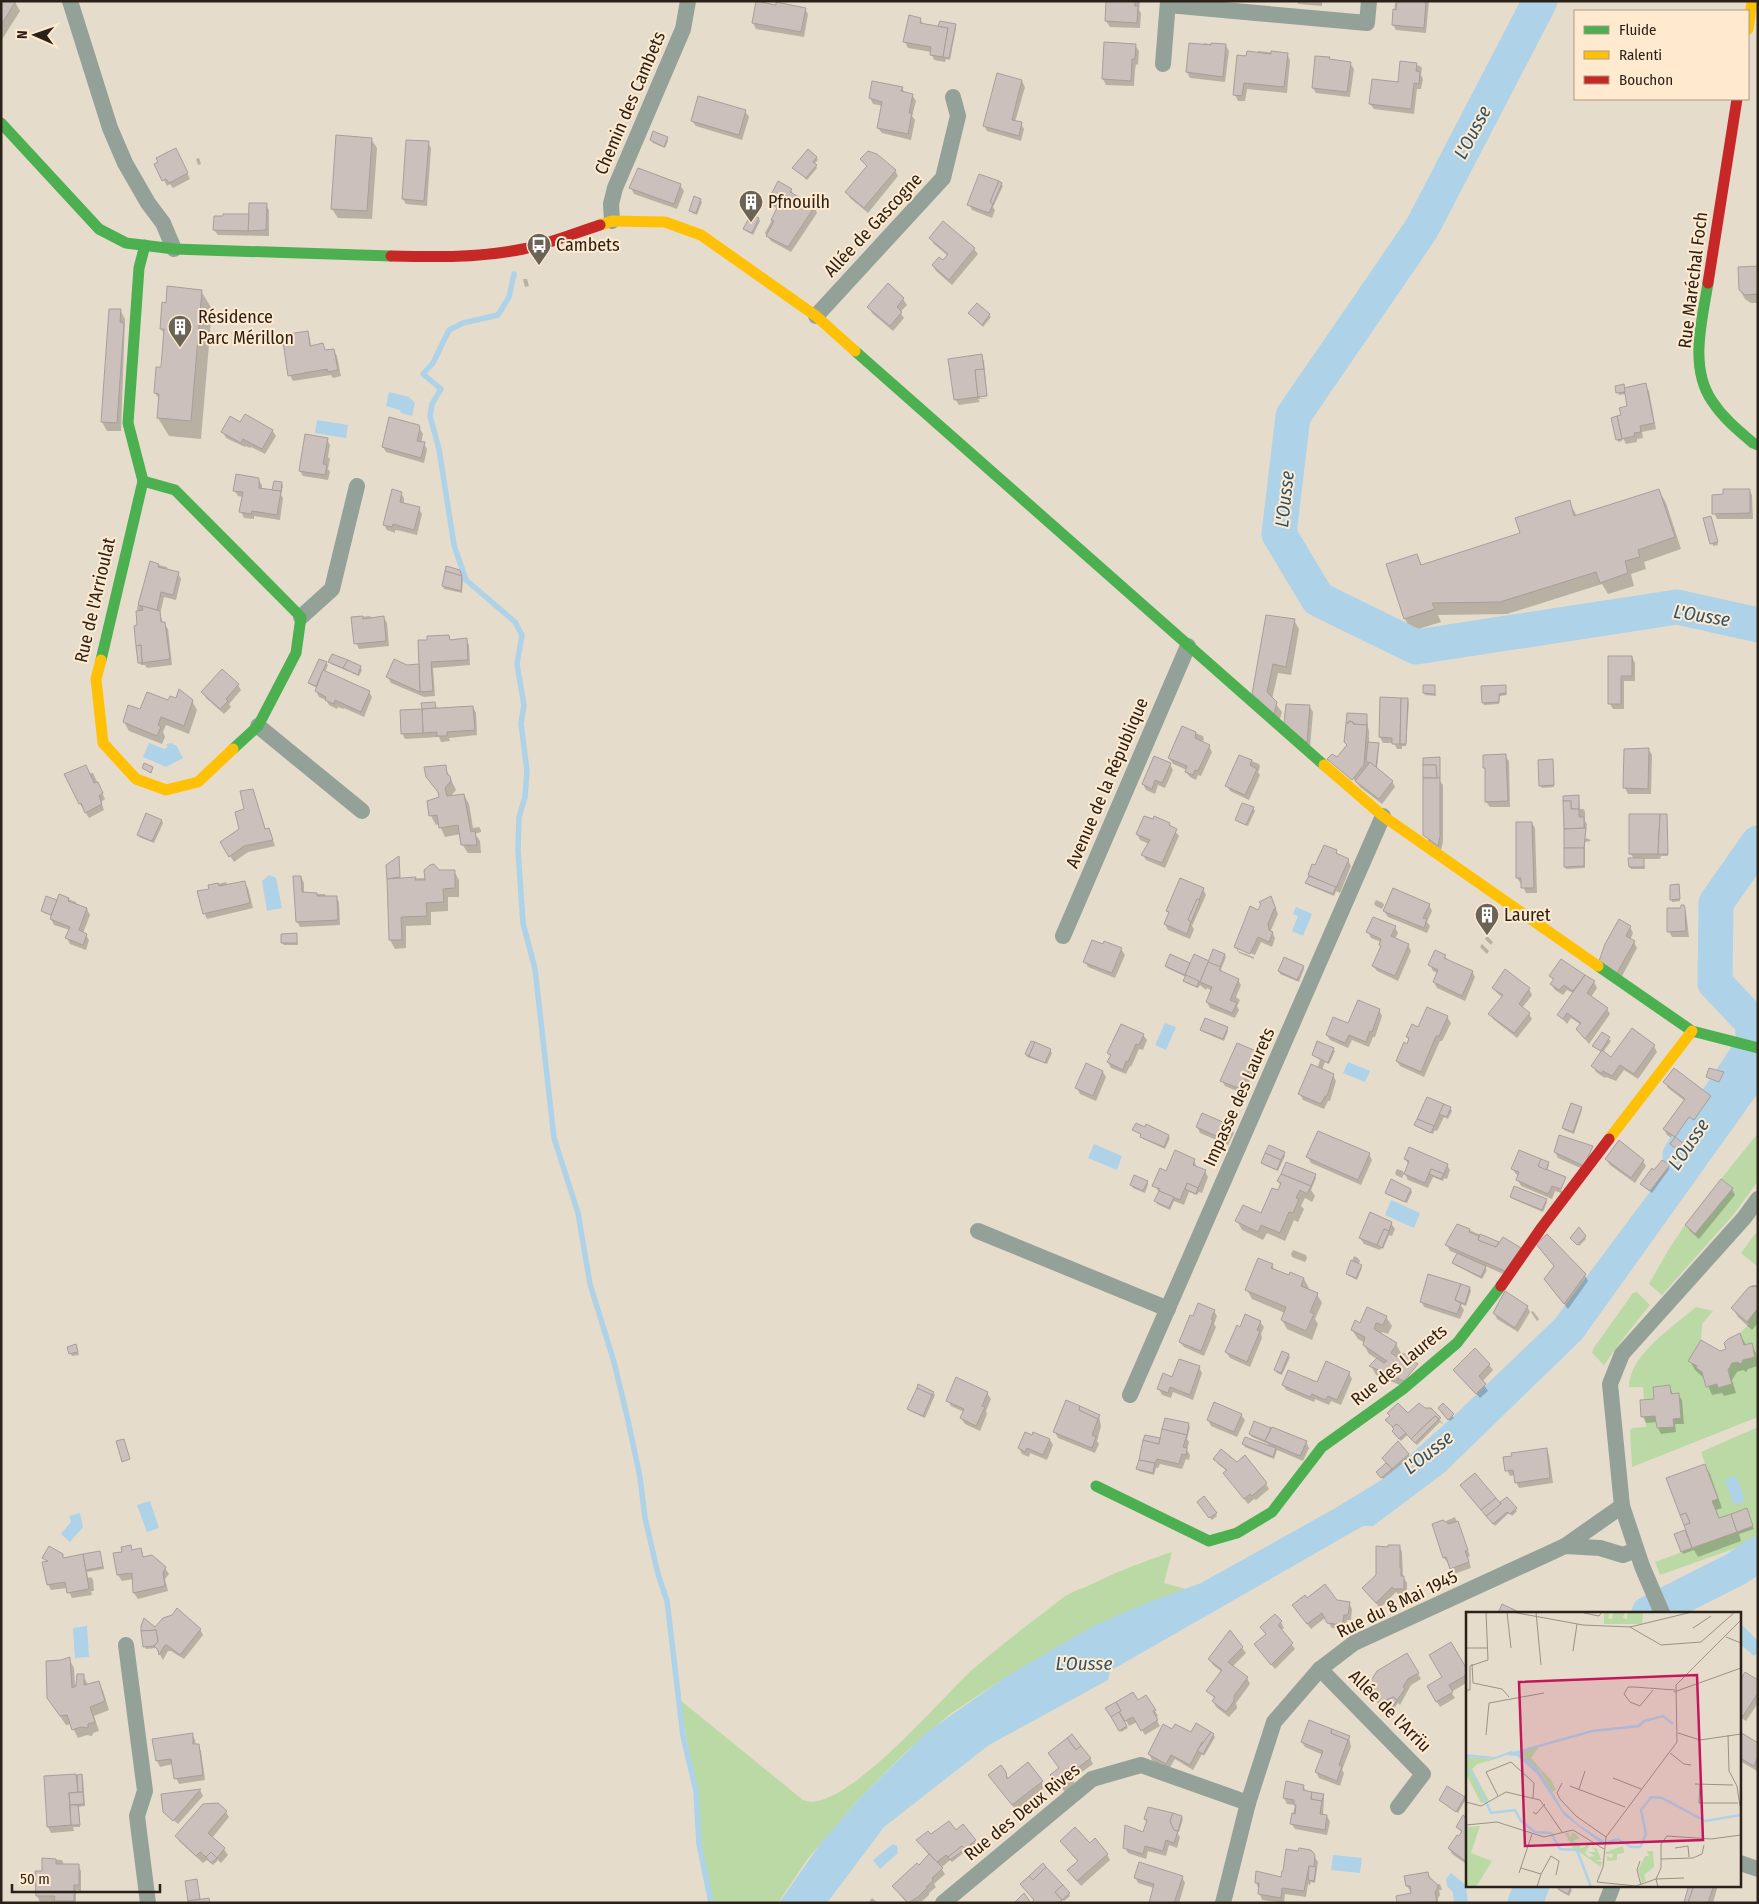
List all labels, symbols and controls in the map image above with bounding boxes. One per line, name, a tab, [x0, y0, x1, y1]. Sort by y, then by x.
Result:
north arrow	[10, 10, 60, 60]
legend	[1574, 10, 1749, 100]
text: Fluide	[1619, 21, 1656, 39]
street label: Chemin des Cambets	[590, 28, 670, 178]
text: N	[14, 30, 31, 39]
text: Ralenti	[1619, 46, 1662, 64]
text: Bouchon	[1619, 71, 1673, 89]
water label: L'Ousse	[1449, 102, 1496, 163]
street label: Allée de Gascogne	[819, 168, 927, 282]
building icon: Pfnouilh	[738, 189, 764, 223]
place label: Pfnouilh	[768, 191, 830, 213]
street label: Rue Maréchal Foch	[1674, 210, 1712, 350]
bus stop icon: Cambets	[526, 232, 552, 266]
place label: Cambets	[556, 234, 620, 256]
place label: Résidence Parc Mérillon	[198, 306, 294, 349]
building icon: Résidence Parc Mérillon	[167, 314, 193, 348]
water label: L'Ousse	[1270, 470, 1299, 529]
street label: Rue de l'Arrioulat	[70, 535, 120, 665]
water label: L'Ousse	[1672, 600, 1732, 631]
street label: Avenue de la République	[1061, 694, 1153, 872]
building icon: Lauret	[1474, 902, 1500, 936]
place label: Lauret	[1504, 904, 1551, 926]
street label: Impasse des Laurets	[1198, 1024, 1280, 1170]
water label: L'Ousse	[1663, 1114, 1714, 1174]
street label: Rue des Laurets	[1347, 1319, 1452, 1410]
water label: L'Ousse	[1399, 1426, 1458, 1479]
street label: Rue du 8 Mai 1945	[1333, 1565, 1461, 1643]
inset map	[1466, 1612, 1742, 1886]
water label: L'Ousse	[1056, 1652, 1112, 1675]
street label: Allée de l'Arrïu	[1344, 1665, 1436, 1757]
street label: Rue des Deux Rives	[960, 1758, 1085, 1865]
scale bar	[12, 1862, 160, 1894]
text: 50 m	[20, 1870, 50, 1888]

